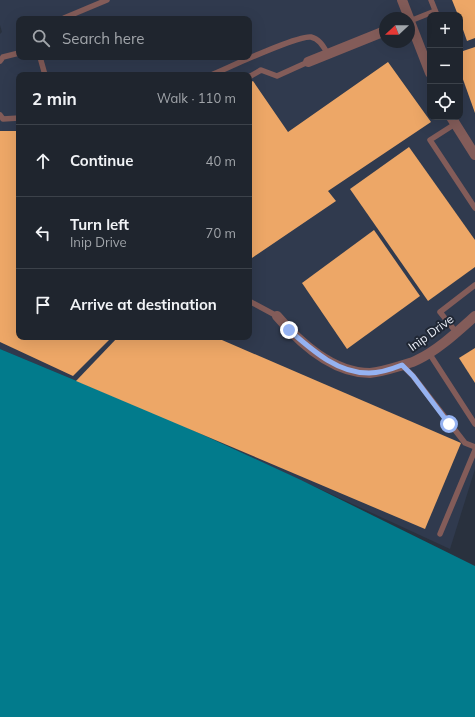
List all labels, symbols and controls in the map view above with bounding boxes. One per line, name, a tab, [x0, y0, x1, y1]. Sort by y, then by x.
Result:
north arrow	[379, 12, 415, 48]
map controls	[427, 12, 463, 120]
button: +	[427, 12, 463, 48]
search box	[16, 16, 252, 60]
icon: search	[30, 27, 52, 49]
text: Search here	[62, 29, 144, 48]
button: −	[427, 48, 463, 84]
button: locate	[427, 84, 463, 120]
text: 2 min	[32, 88, 77, 109]
text: Walk · 110 m	[157, 90, 236, 106]
icon: ahead	[32, 150, 54, 172]
text: Continue	[70, 151, 133, 170]
text: 40 m	[206, 153, 236, 169]
text: Turn left	[70, 215, 129, 234]
icon: left	[32, 222, 54, 244]
text: 70 m	[206, 225, 236, 241]
text: Inip Drive	[70, 234, 127, 250]
icon: arrive	[32, 294, 54, 316]
text: Arrive at destination	[70, 295, 217, 314]
street label: Inip Drive	[405, 311, 456, 354]
route end	[280, 321, 298, 339]
route start	[440, 415, 458, 433]

